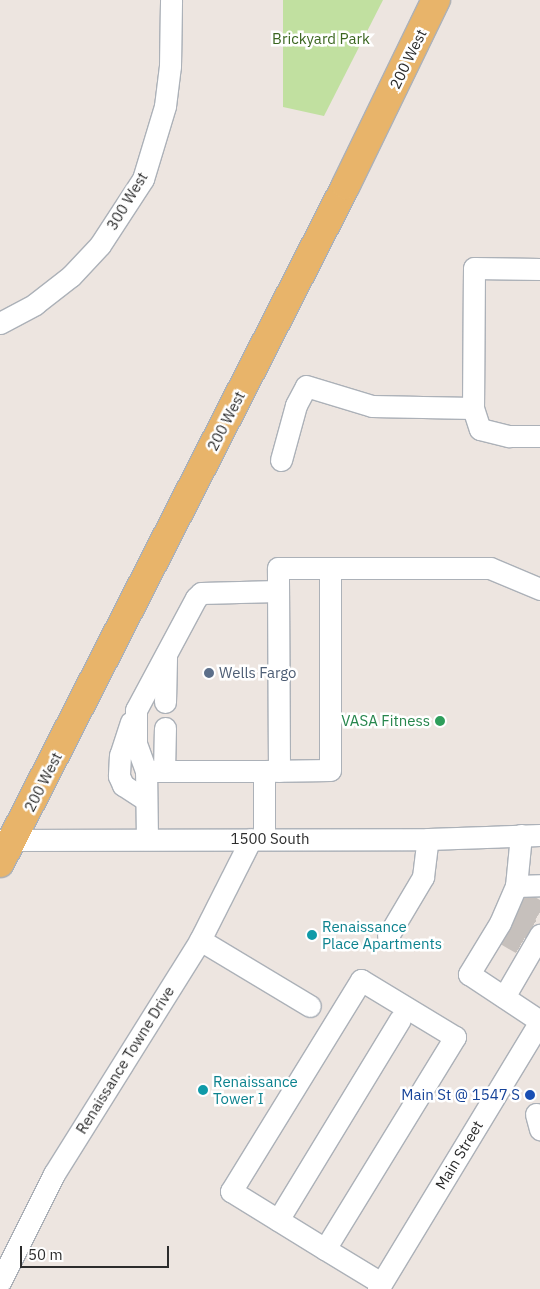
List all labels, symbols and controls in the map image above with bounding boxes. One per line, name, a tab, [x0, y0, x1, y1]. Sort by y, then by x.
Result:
street label: 200 West	[386, 26, 430, 92]
park label: Brickyard Park	[272, 30, 370, 48]
street label: 300 West	[103, 169, 151, 233]
street label: 200 West	[203, 388, 249, 454]
place label: Wells Fargo	[219, 664, 296, 682]
marker: Wells Fargo	[203, 667, 215, 679]
place label: VASA Fitness	[341, 712, 430, 730]
marker: VASA Fitness	[434, 715, 446, 727]
street label: 200 West	[20, 749, 66, 815]
street label: 1500 South	[231, 830, 309, 848]
place label: Renaissance Place Apartments	[322, 917, 442, 952]
marker: Renaissance Place Apartments	[306, 929, 318, 941]
street label: Renaissance Towne Drive	[72, 983, 178, 1137]
place label: Renaissance Tower I	[213, 1072, 298, 1107]
marker: Renaissance Tower I	[197, 1084, 209, 1096]
place label: Main St @ 1547 S	[401, 1086, 520, 1104]
marker: Main St @ 1547 S	[524, 1089, 536, 1101]
street label: Main Street	[431, 1117, 487, 1193]
scale bar	[22, 1236, 171, 1268]
text: 50 m	[28, 1245, 63, 1264]

